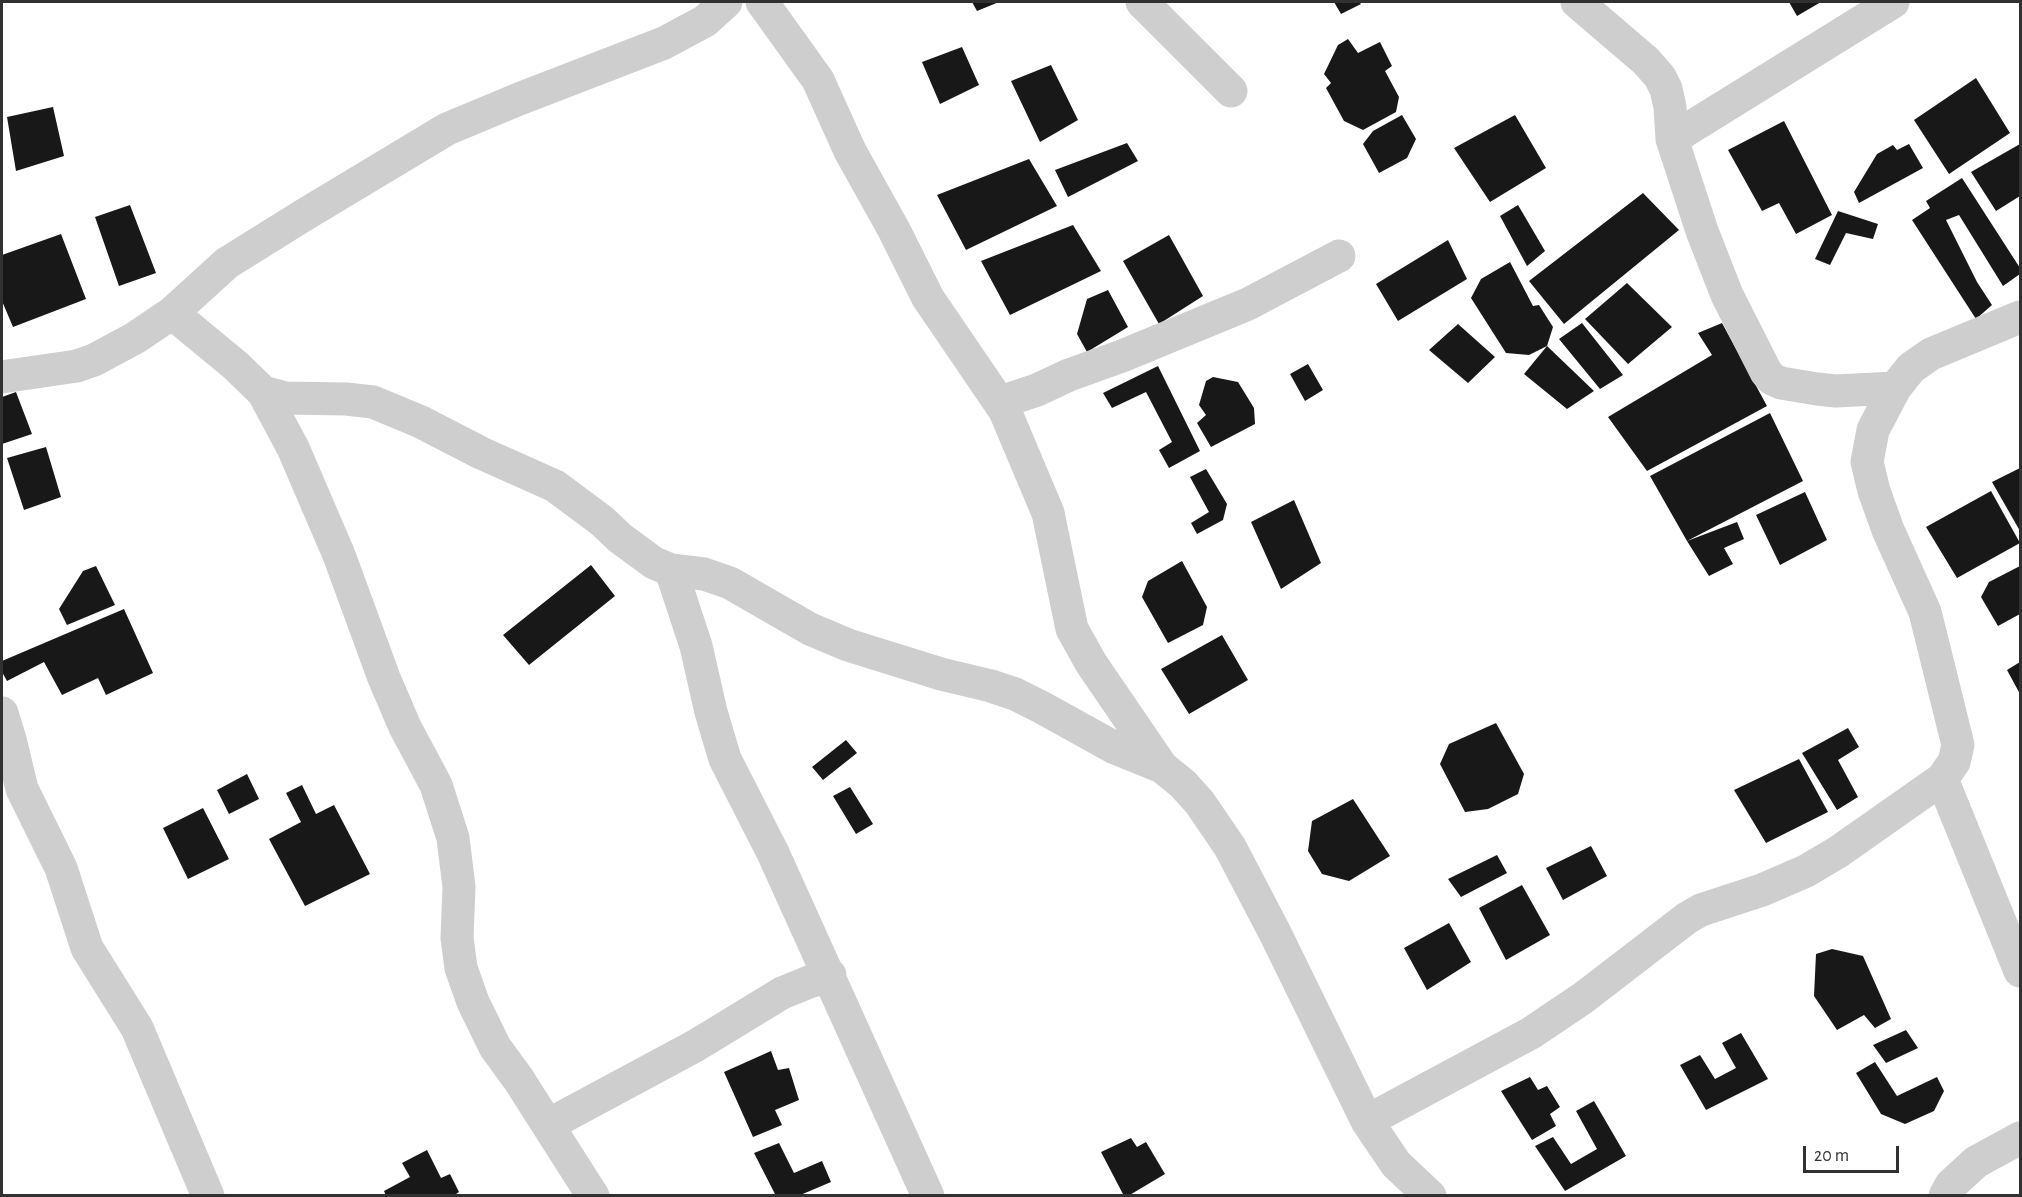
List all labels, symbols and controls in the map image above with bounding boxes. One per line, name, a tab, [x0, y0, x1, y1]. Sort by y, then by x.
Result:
scale bar	[1806, 1134, 1902, 1172]
text: 20 m	[1814, 1147, 1849, 1165]

